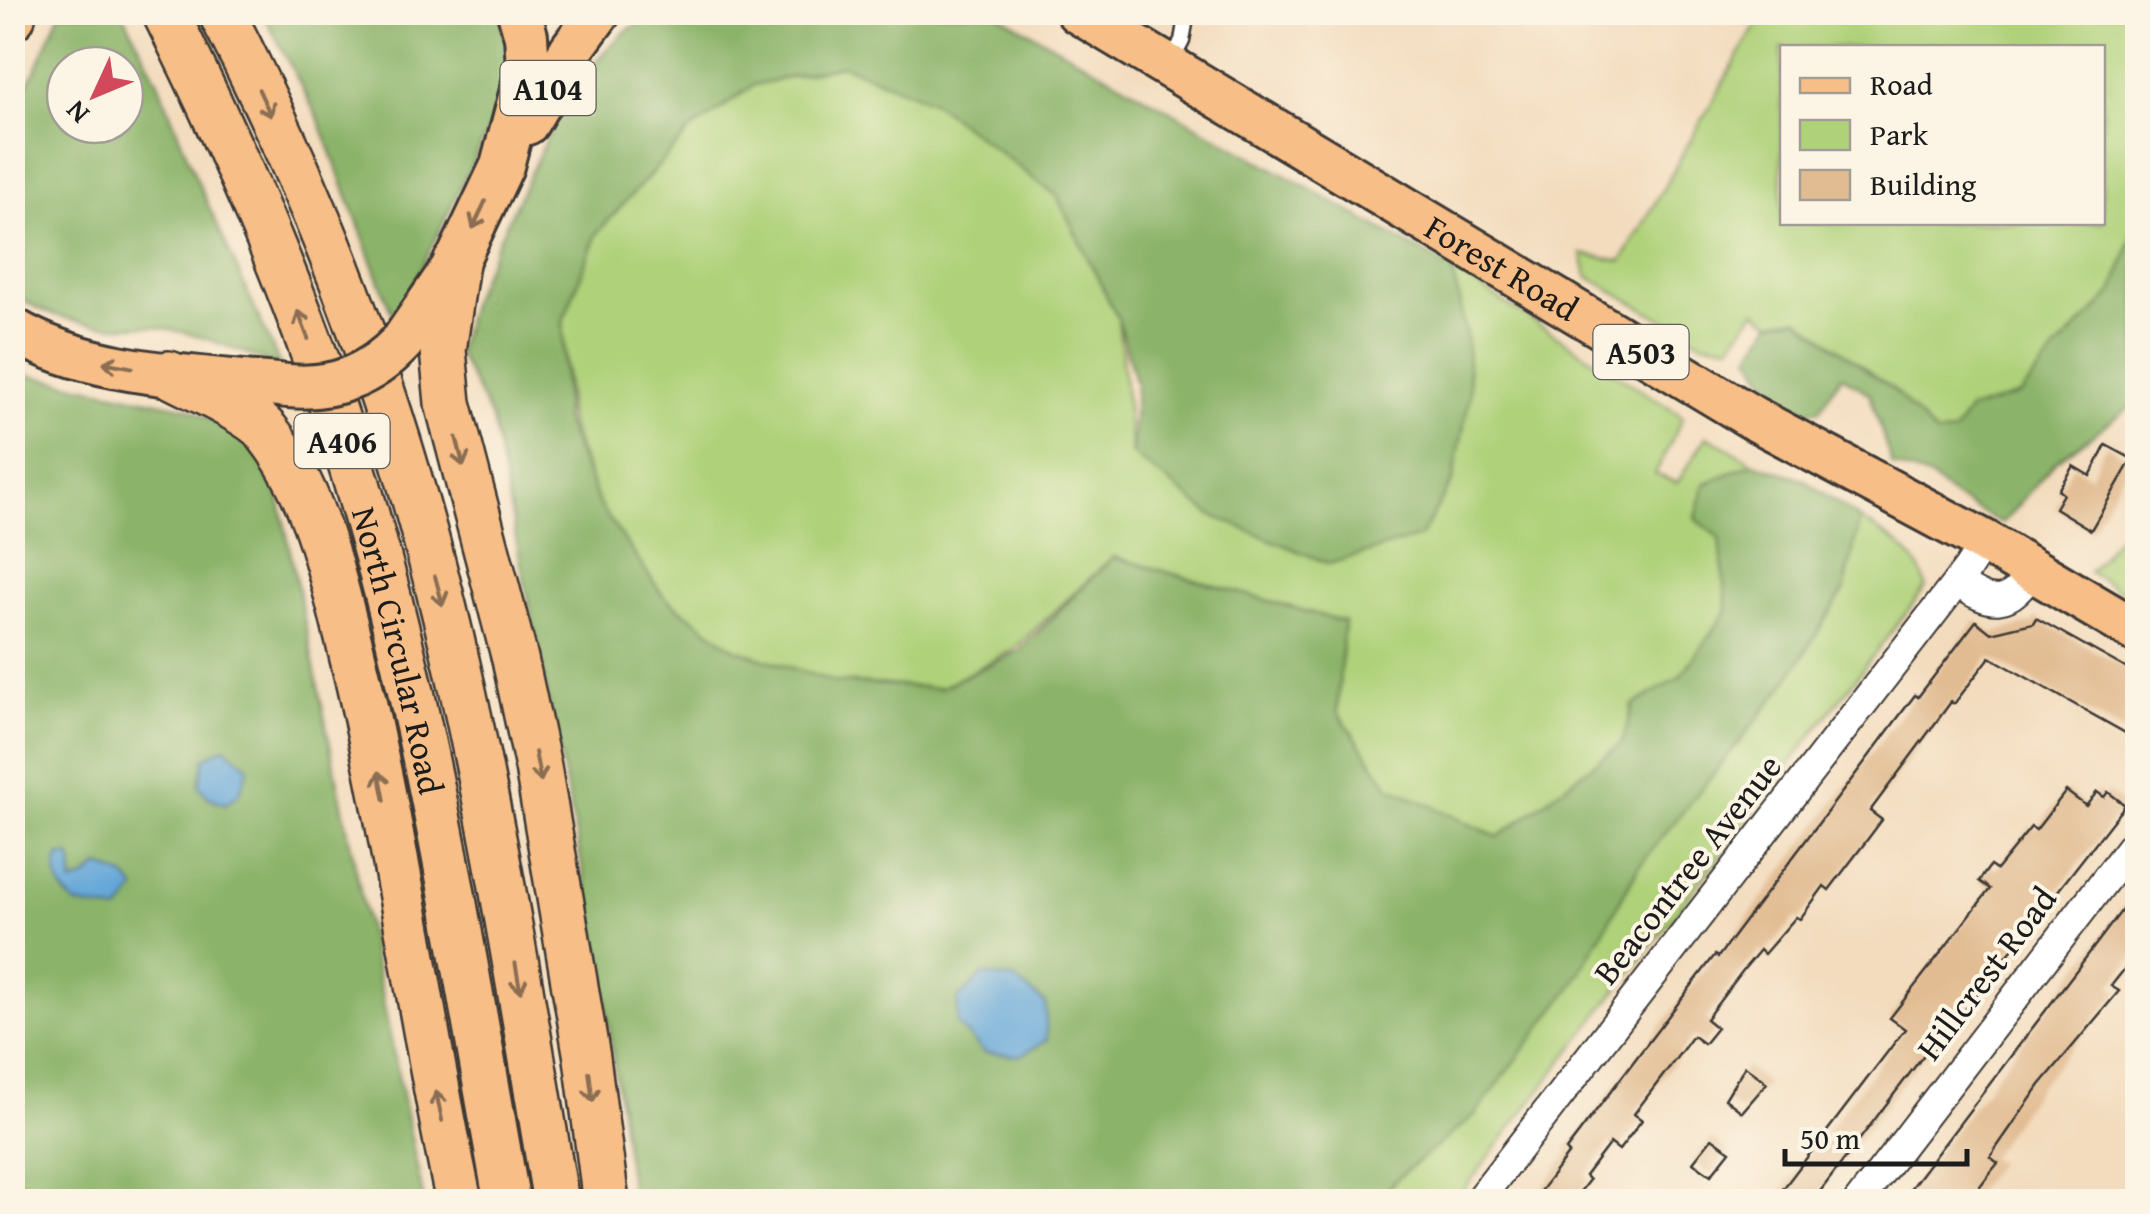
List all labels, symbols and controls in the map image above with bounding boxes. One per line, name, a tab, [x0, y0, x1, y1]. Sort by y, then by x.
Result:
north arrow	[45, 45, 145, 145]
legend	[1780, 45, 2105, 225]
road number: A104	[500, 61, 596, 115]
text: Road	[1870, 62, 1933, 106]
one-way arrow	[257, 87, 276, 117]
text: N	[55, 92, 98, 134]
text: Park	[1870, 112, 1929, 156]
text: Building	[1870, 162, 1976, 206]
one-way arrow	[469, 199, 487, 230]
street label: Forest Road	[1416, 201, 1589, 333]
one-way arrow	[292, 310, 310, 340]
road number: A503	[1594, 325, 1688, 379]
one-way arrow	[102, 355, 135, 374]
road number: A406	[294, 414, 390, 468]
one-way arrow	[452, 435, 470, 467]
street label: North Circular Road	[340, 501, 458, 799]
one-way arrow	[430, 575, 449, 606]
street label: Beacontree Avenue	[1581, 743, 1793, 995]
one-way arrow	[529, 750, 548, 782]
one-way arrow	[371, 771, 390, 803]
street label: Hillcrest Road	[1904, 875, 2068, 1070]
one-way arrow	[509, 961, 528, 994]
one-way arrow	[583, 1071, 601, 1103]
one-way arrow	[429, 1091, 447, 1123]
scale bar	[1785, 1104, 1968, 1166]
text: 50 m	[1800, 1116, 1860, 1160]

